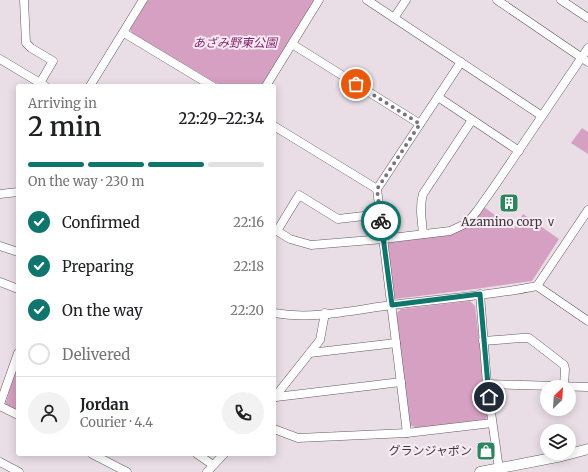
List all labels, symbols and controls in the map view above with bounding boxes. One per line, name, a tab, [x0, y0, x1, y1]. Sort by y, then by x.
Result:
park label: あざみ野東公園	[193, 35, 279, 50]
pin	[339, 67, 373, 101]
icon: bag	[345, 73, 367, 95]
text: Arriving in	[28, 95, 97, 112]
text: 22:29–22:34	[179, 109, 264, 128]
text: 2 min	[28, 110, 101, 143]
text: On the way · 230 m	[28, 173, 144, 190]
building icon: Azamino corp ⅴ	[498, 192, 520, 214]
courier	[361, 201, 401, 241]
icon: bike	[370, 210, 392, 232]
icon: check	[28, 211, 50, 233]
text: Confirmed	[62, 213, 140, 232]
text: 22:16	[233, 214, 264, 231]
place label: Azamino corp ⅴ	[460, 214, 557, 229]
icon: check	[28, 255, 50, 277]
text: Preparing	[62, 257, 134, 276]
text: 22:18	[233, 258, 264, 275]
icon: check	[28, 299, 50, 321]
text: On the way	[62, 301, 143, 320]
text: 22:20	[230, 302, 264, 319]
text: Delivered	[62, 345, 130, 364]
pin	[472, 380, 506, 414]
north arrow	[540, 380, 576, 416]
map controls	[540, 380, 576, 460]
icon: home	[478, 386, 500, 408]
button: person	[28, 392, 70, 434]
button: phone	[222, 392, 264, 434]
text: Jordan	[80, 395, 129, 414]
text: Courier · 4.4	[80, 414, 153, 431]
button: layers	[540, 424, 576, 460]
shop icon: グランジャポン	[475, 440, 497, 462]
place label: グランジャポン	[389, 443, 472, 458]

